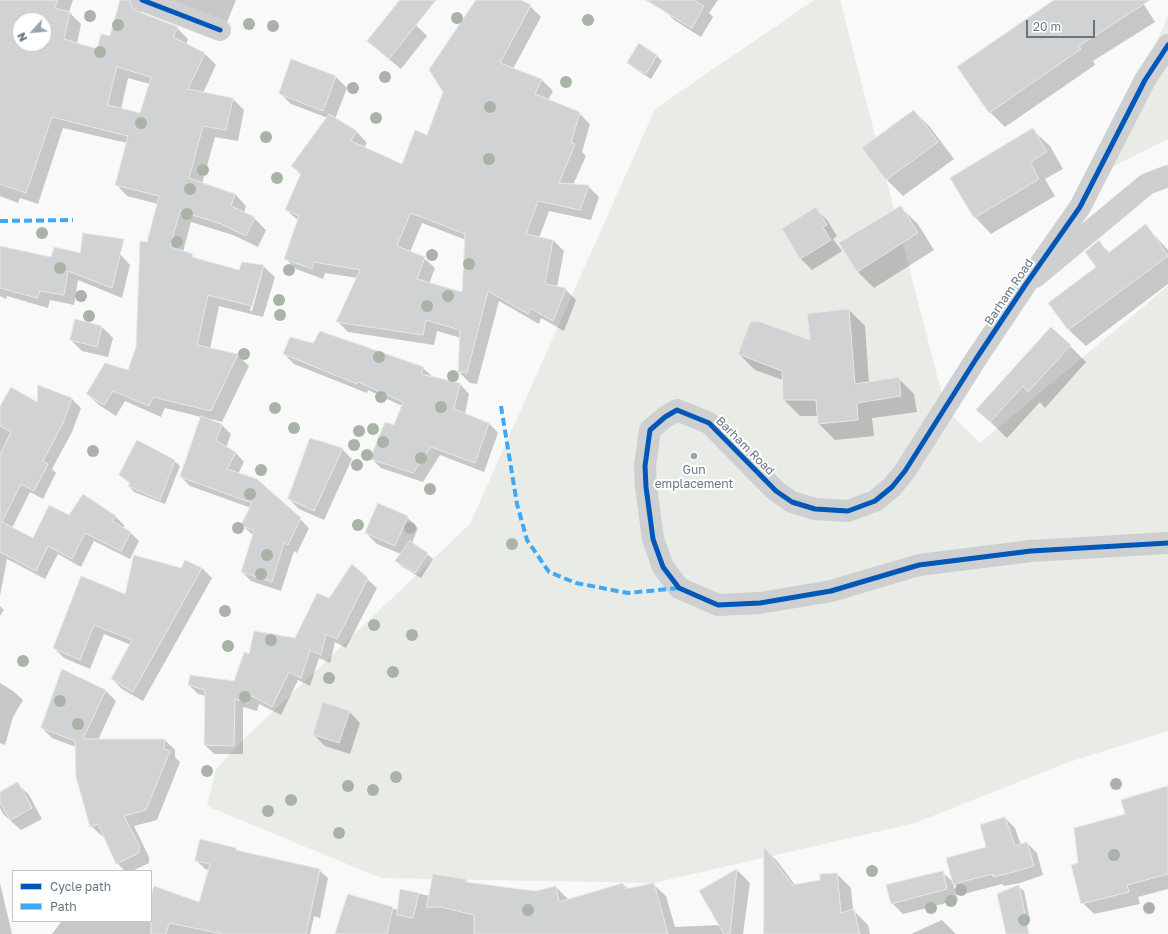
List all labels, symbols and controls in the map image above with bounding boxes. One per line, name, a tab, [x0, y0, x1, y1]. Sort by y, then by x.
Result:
north arrow	[12, 12, 52, 52]
scale bar	[1028, 12, 1097, 38]
text: 20 m	[1033, 19, 1061, 34]
text: N	[14, 31, 29, 44]
street label: Barham Road	[982, 256, 1036, 328]
street label: Barham Road	[713, 414, 777, 478]
marker: Gun emplacement	[689, 451, 699, 461]
place label: Gun emplacement	[655, 463, 733, 491]
legend	[12, 870, 152, 922]
text: Cycle path	[50, 879, 111, 894]
text: Path	[50, 899, 77, 914]

